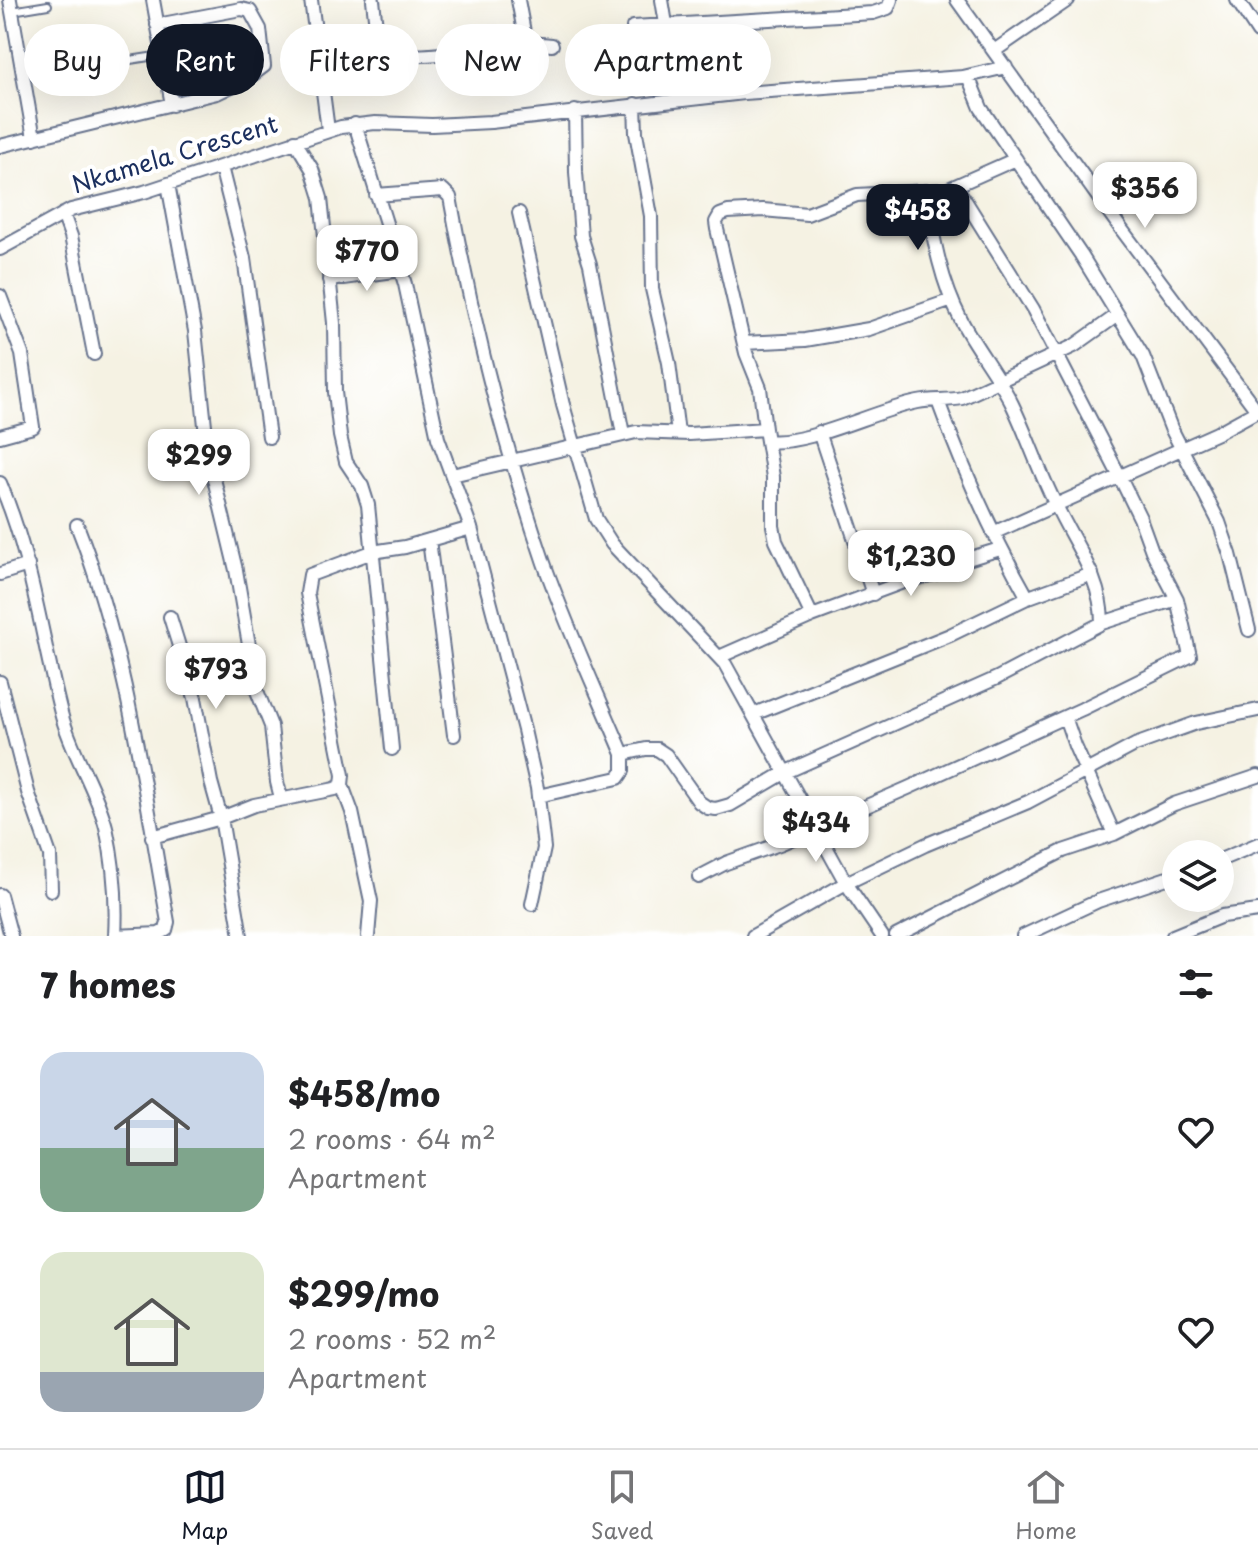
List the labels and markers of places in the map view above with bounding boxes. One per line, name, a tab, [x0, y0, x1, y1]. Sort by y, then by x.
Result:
pin: $356	[1098, 162, 1192, 230]
pin: $458	[871, 184, 965, 252]
pin: $770	[320, 225, 414, 293]
pin: $299	[152, 429, 246, 497]
pin: $1,230	[846, 530, 976, 598]
pin: $793	[169, 643, 263, 711]
pin: $434	[769, 796, 863, 864]

